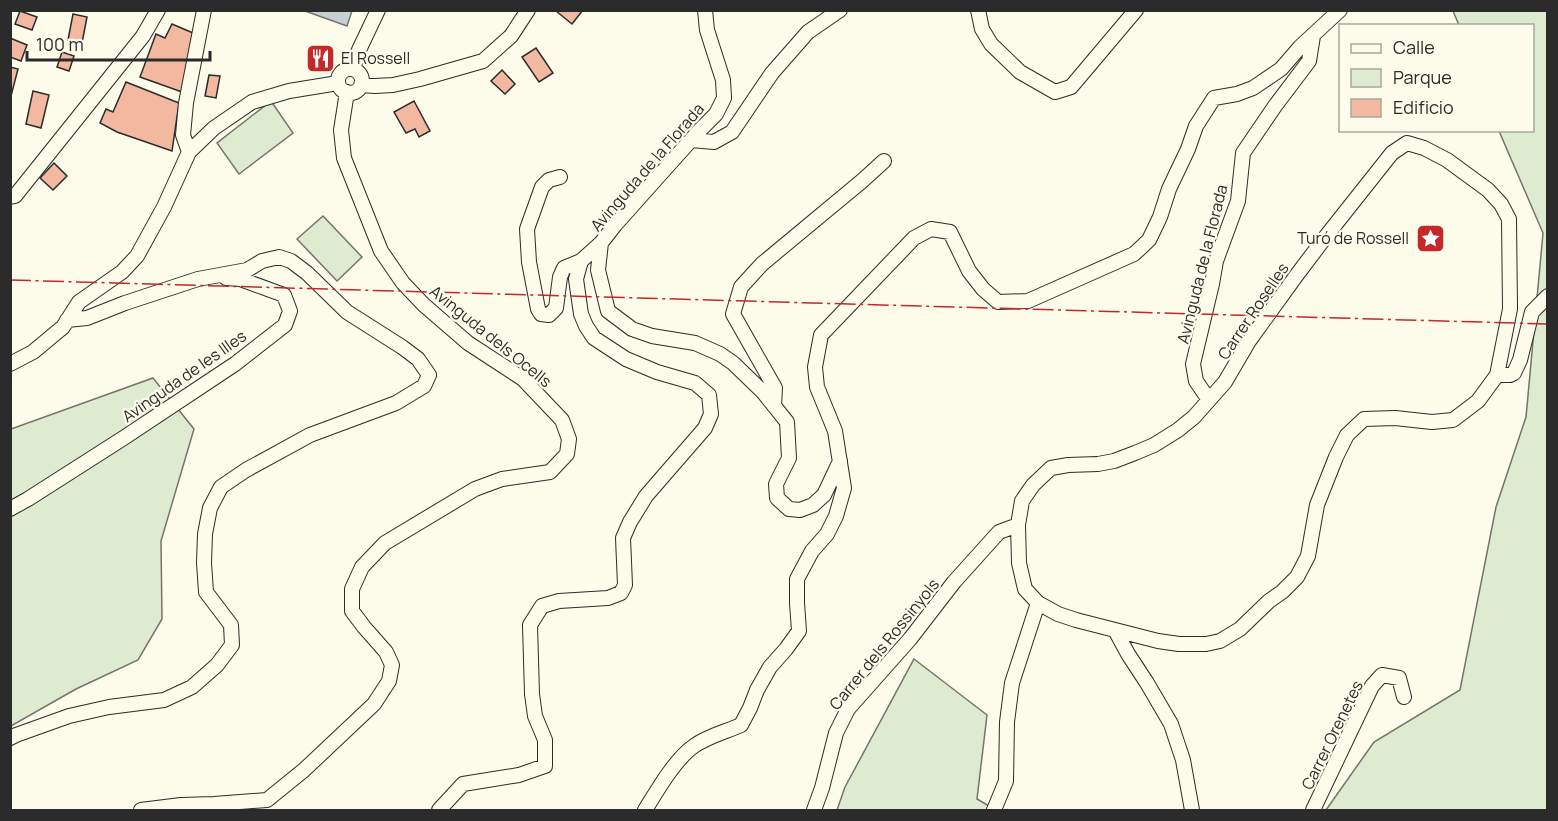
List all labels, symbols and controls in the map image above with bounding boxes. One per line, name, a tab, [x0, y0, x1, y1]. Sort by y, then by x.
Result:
scale bar	[27, 24, 210, 62]
legend	[1339, 24, 1534, 132]
text: 100 m	[36, 32, 84, 56]
text: Calle	[1393, 35, 1435, 59]
restaurant icon: El Rossell	[304, 42, 336, 74]
place label: El Rossell	[341, 47, 410, 69]
text: Parque	[1393, 65, 1452, 89]
text: Edificio	[1393, 95, 1454, 119]
street label: Avinguda de la Florada	[585, 98, 709, 236]
street label: Avinguda de la Florada	[1172, 182, 1232, 346]
place icon: Turó de Rossell	[1414, 222, 1446, 254]
place label: Turó de Rossell	[1297, 227, 1409, 249]
street label: Carrer Roselles	[1212, 258, 1294, 364]
street label: Avinguda dels Ocells	[425, 280, 557, 392]
street label: Avinguda de les Illes	[117, 325, 251, 427]
street label: Carrer dels Rossinyols	[824, 574, 944, 714]
street label: Carrer Orenetes	[1296, 677, 1368, 793]

